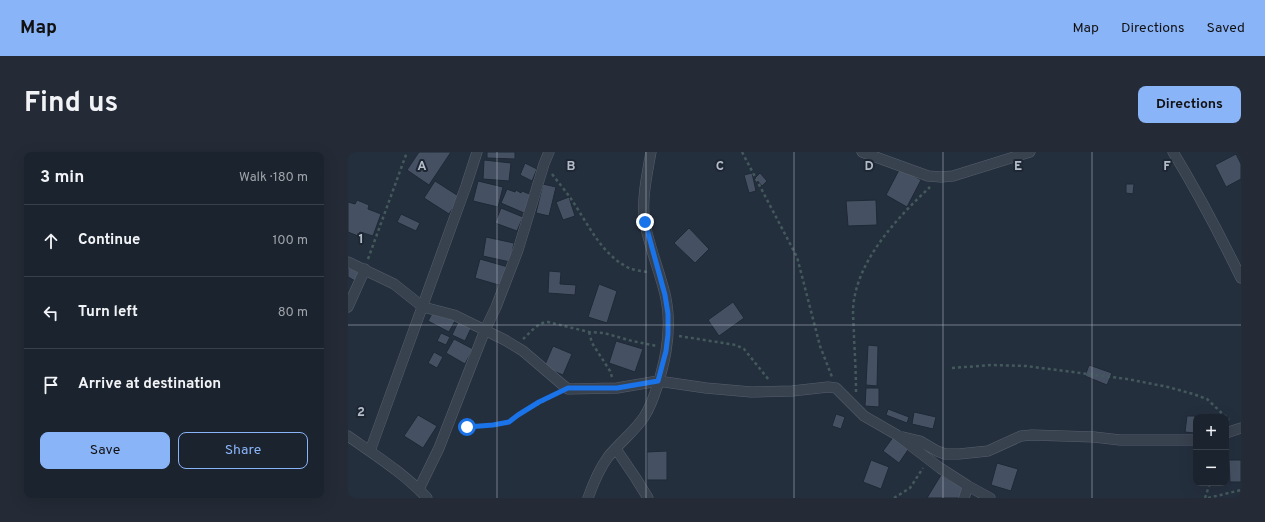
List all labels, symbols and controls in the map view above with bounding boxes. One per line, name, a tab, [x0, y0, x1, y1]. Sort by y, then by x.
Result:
text: Map	[20, 16, 57, 40]
text: Map	[1073, 20, 1099, 37]
text: Directions	[1121, 20, 1185, 37]
text: Saved	[1207, 20, 1245, 37]
text: Find us	[24, 86, 118, 122]
button: Directions	[1138, 86, 1241, 123]
text: A	[417, 159, 427, 175]
text: B	[567, 159, 576, 175]
text: C	[716, 159, 724, 175]
text: D	[864, 159, 874, 175]
text: E	[1014, 159, 1022, 175]
text: F	[1163, 159, 1171, 175]
text: 3 min	[40, 167, 84, 189]
text: Walk · 180 m	[239, 170, 308, 186]
route end	[636, 213, 654, 231]
icon: ahead	[40, 230, 62, 252]
text: Continue	[78, 231, 140, 250]
text: 1	[358, 232, 364, 248]
text: 100 m	[272, 233, 308, 249]
icon: left	[40, 302, 62, 324]
text: Turn left	[78, 303, 138, 322]
text: 80 m	[278, 305, 308, 321]
icon: arrive	[40, 374, 62, 396]
text: Arrive at destination	[78, 375, 221, 394]
text: 2	[357, 405, 365, 421]
map controls	[1193, 414, 1229, 486]
button: +	[1193, 414, 1229, 450]
route start	[458, 418, 476, 436]
button: Save	[40, 432, 170, 469]
button: Share	[178, 432, 308, 469]
button: −	[1193, 450, 1229, 486]

